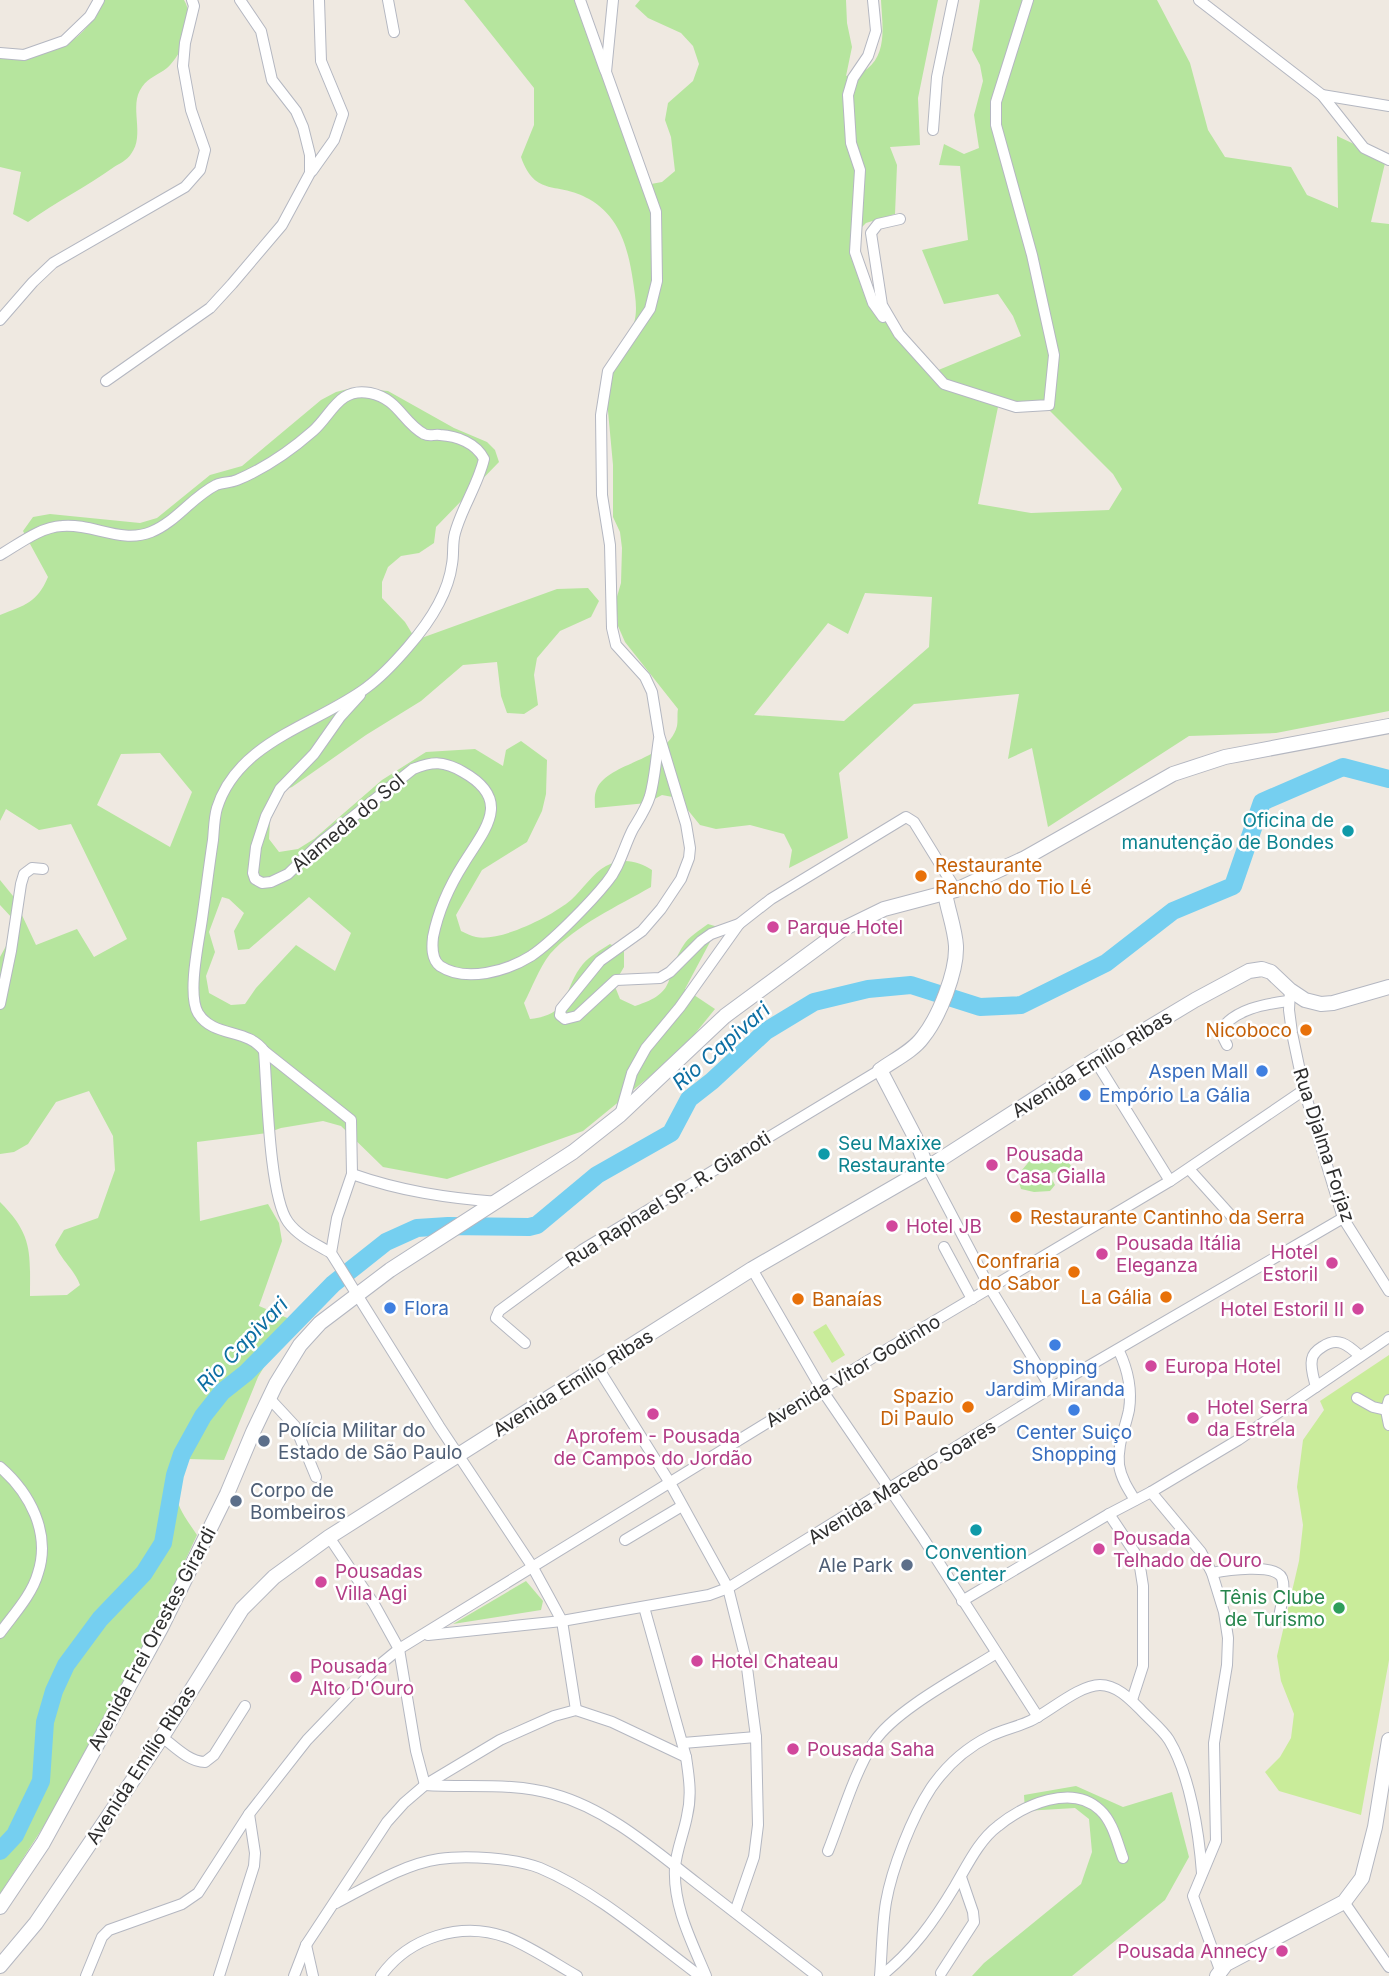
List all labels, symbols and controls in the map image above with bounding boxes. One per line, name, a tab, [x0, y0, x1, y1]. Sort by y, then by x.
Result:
street label: Alameda do Sol	[287, 769, 409, 877]
place label: Oficina de manutenção de Bondes	[1122, 809, 1334, 854]
marker: Oficina de manutenção de Bondes	[1340, 823, 1356, 839]
place label: Restaurante Rancho do Tio Lé	[935, 854, 1092, 899]
marker: Restaurante Rancho do Tio Lé	[913, 868, 929, 884]
place label: Parque Hotel	[787, 916, 903, 939]
marker: Parque Hotel	[765, 919, 781, 935]
water label: Rio Capivari	[667, 996, 776, 1095]
street label: Avenida Emílio Ribas	[1008, 1005, 1176, 1123]
place label: Nicoboco	[1206, 1019, 1292, 1042]
marker: Nicoboco	[1298, 1022, 1314, 1038]
place label: Aspen Mall	[1149, 1060, 1248, 1083]
marker: Aspen Mall	[1254, 1063, 1270, 1079]
street label: Rua Djalma Forjaz	[1288, 1065, 1360, 1225]
place label: Empório La Gália	[1099, 1084, 1250, 1107]
marker: Empório La Gália	[1077, 1087, 1093, 1103]
street label: Rua Raphael SP. R. Gianoti	[561, 1126, 775, 1272]
place label: Seu Maxixe Restaurante	[838, 1132, 945, 1177]
place label: Pousada Casa Gialla	[1006, 1143, 1106, 1188]
marker: Seu Maxixe Restaurante	[816, 1146, 832, 1162]
marker: Pousada Casa Gialla	[984, 1157, 1000, 1173]
place label: Restaurante Cantinho da Serra	[1030, 1206, 1305, 1229]
marker: Restaurante Cantinho da Serra	[1008, 1209, 1024, 1225]
place label: Hotel JB	[906, 1215, 982, 1238]
marker: Hotel JB	[884, 1218, 900, 1234]
place label: Pousada Itália Eleganza	[1116, 1232, 1241, 1277]
place label: Hotel Estoril	[1262, 1241, 1318, 1286]
marker: Pousada Itália Eleganza	[1094, 1246, 1110, 1262]
place label: Confraria do Sabor	[976, 1250, 1060, 1295]
marker: Hotel Estoril	[1324, 1255, 1340, 1271]
marker: Confraria do Sabor	[1066, 1264, 1082, 1280]
place label: La Gália	[1081, 1286, 1152, 1309]
place label: Banaías	[812, 1288, 882, 1311]
marker: La Gália	[1158, 1289, 1174, 1305]
water label: Rio Capivari	[191, 1291, 294, 1396]
marker: Banaías	[790, 1291, 806, 1307]
place label: Flora	[404, 1297, 449, 1320]
place label: Hotel Estoril II	[1220, 1298, 1344, 1321]
marker: Flora	[382, 1300, 398, 1316]
marker: Hotel Estoril II	[1350, 1301, 1366, 1317]
street label: Avenida Vitor Godinho	[761, 1310, 945, 1432]
street label: Avenida Emílio Ribas	[489, 1324, 657, 1442]
marker: Shopping Jardim Miranda	[1047, 1337, 1063, 1353]
place label: Europa Hotel	[1165, 1355, 1281, 1378]
place label: Shopping Jardim Miranda	[985, 1356, 1125, 1401]
marker: Europa Hotel	[1143, 1358, 1159, 1374]
place label: Spazio Di Paulo	[880, 1385, 954, 1430]
place label: Hotel Serra da Estrela	[1207, 1396, 1308, 1441]
marker: Spazio Di Paulo	[960, 1399, 976, 1415]
marker: Center Suiço Shopping	[1066, 1402, 1082, 1418]
marker: Aprofem - Pousada de Campos do Jordão	[645, 1406, 661, 1422]
marker: Hotel Serra da Estrela	[1185, 1410, 1201, 1426]
street label: Avenida Macedo Soares	[804, 1415, 1000, 1549]
place label: Polícia Militar do Estado de São Paulo	[278, 1419, 462, 1464]
place label: Center Suiço Shopping	[1016, 1421, 1132, 1466]
place label: Aprofem - Pousada de Campos do Jordão	[554, 1425, 752, 1470]
marker: Polícia Militar do Estado de São Paulo	[256, 1433, 272, 1449]
place label: Corpo de Bombeiros	[250, 1479, 346, 1524]
marker: Corpo de Bombeiros	[228, 1493, 244, 1509]
marker: Convention Center	[968, 1522, 984, 1538]
street label: Avenida Frei Orestes Girardi	[83, 1523, 221, 1755]
place label: Pousada Telhado de Ouro	[1113, 1527, 1262, 1572]
place label: Convention Center	[925, 1541, 1027, 1586]
marker: Pousada Telhado de Ouro	[1091, 1541, 1107, 1557]
place label: Ale Park	[818, 1554, 894, 1577]
marker: Ale Park	[899, 1557, 915, 1573]
place label: Pousadas Villa Agi	[335, 1560, 423, 1605]
marker: Pousadas Villa Agi	[313, 1574, 329, 1590]
place label: Tênis Clube de Turismo	[1220, 1586, 1325, 1631]
marker: Tênis Clube de Turismo	[1331, 1600, 1347, 1616]
place label: Hotel Chateau	[711, 1650, 839, 1673]
marker: Hotel Chateau	[689, 1653, 705, 1669]
place label: Pousada Alto D'Ouro	[310, 1655, 414, 1700]
marker: Pousada Alto D'Ouro	[288, 1669, 304, 1685]
street label: Avenida Emílio Ribas	[81, 1681, 201, 1849]
place label: Pousada Saha	[807, 1738, 935, 1761]
marker: Pousada Saha	[785, 1741, 801, 1757]
place label: Pousada Annecy	[1117, 1940, 1268, 1963]
marker: Pousada Annecy	[1274, 1943, 1290, 1959]

